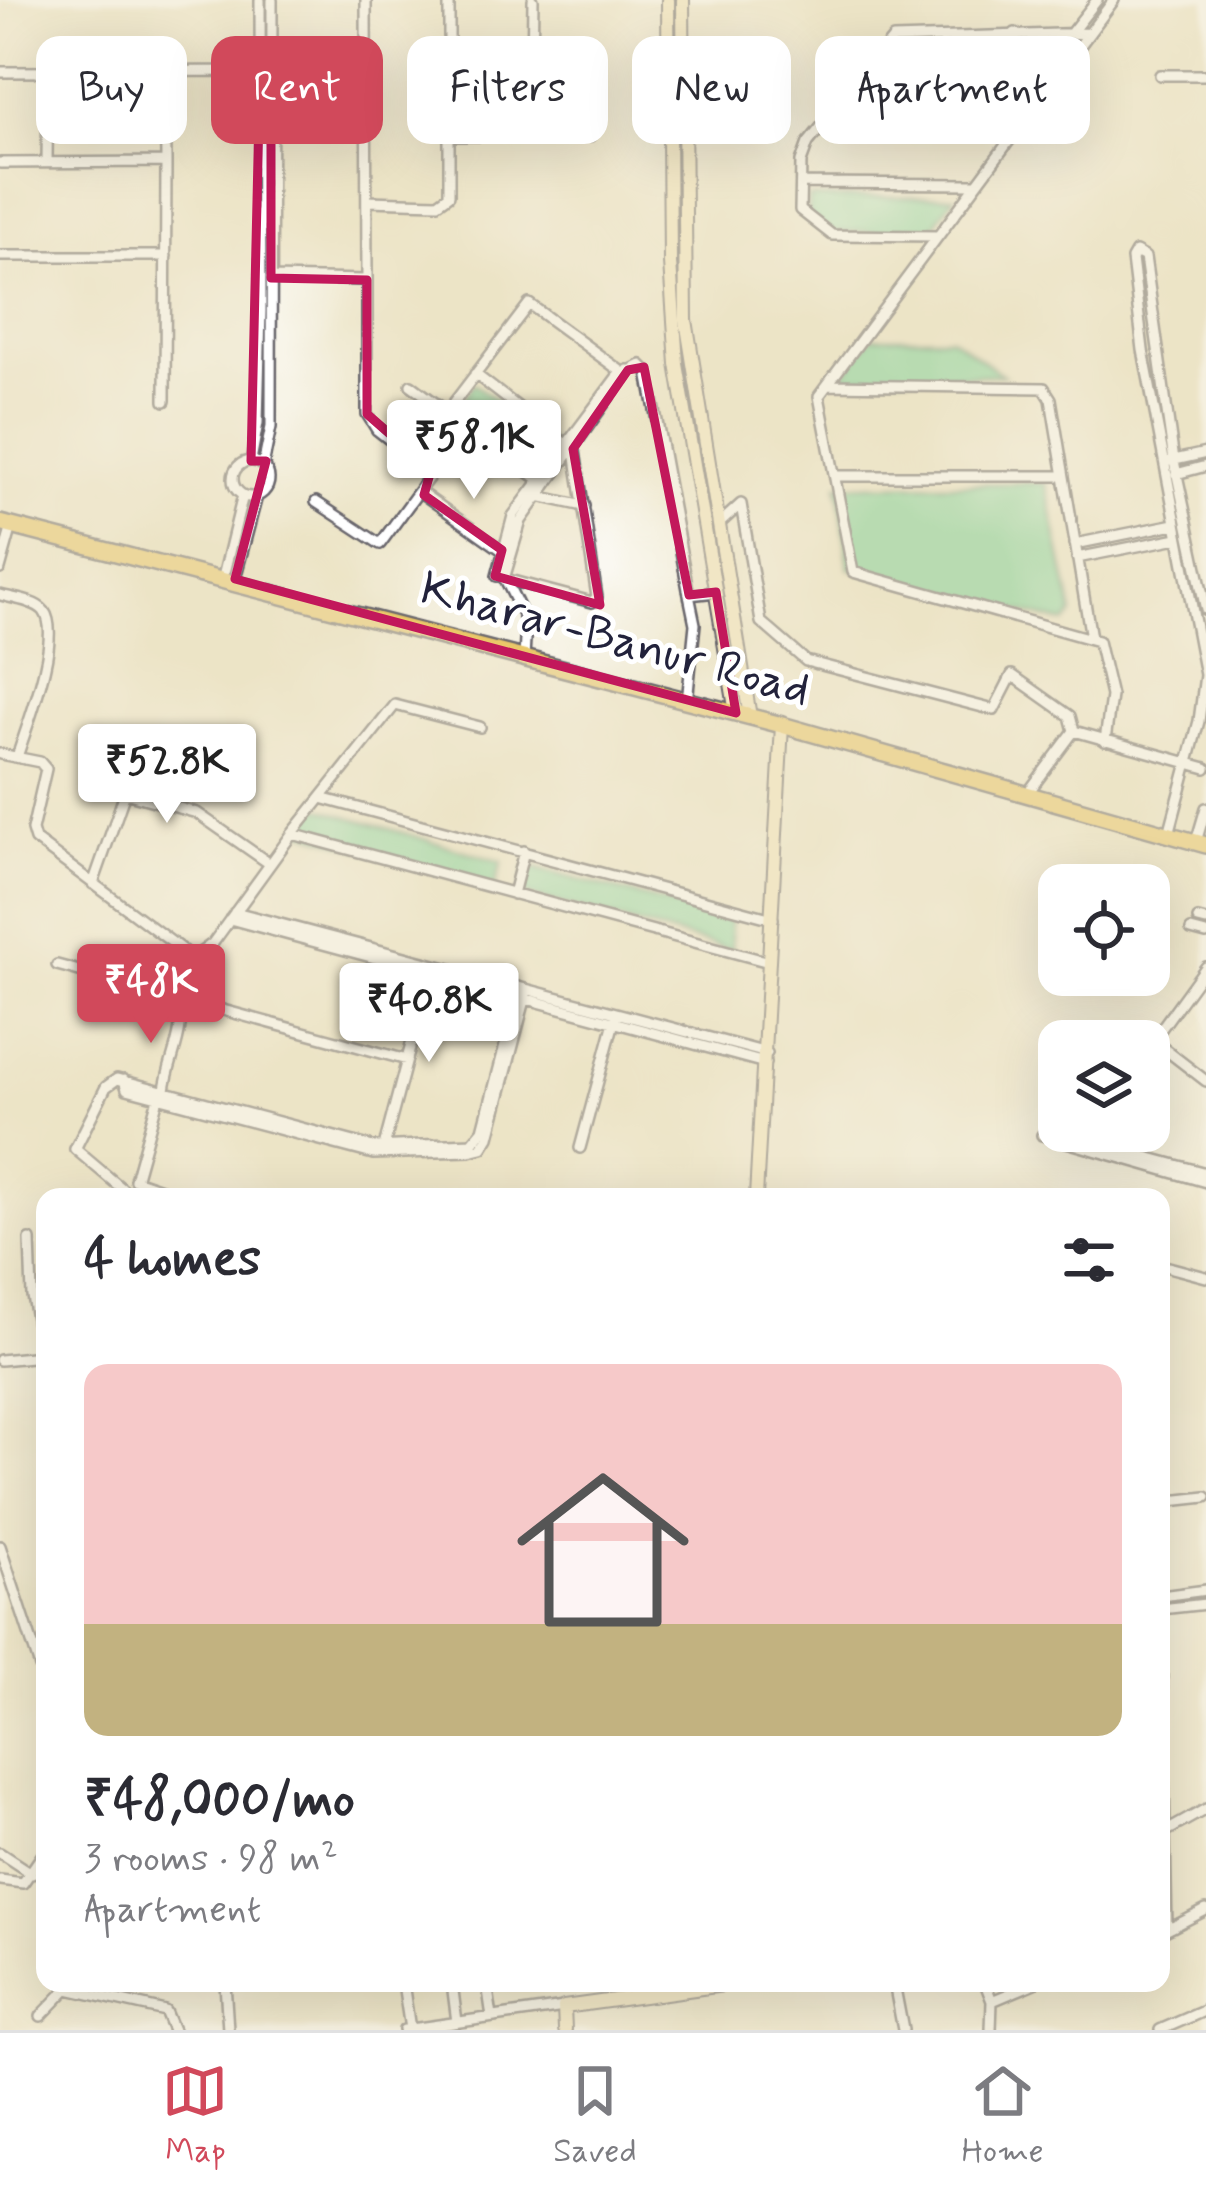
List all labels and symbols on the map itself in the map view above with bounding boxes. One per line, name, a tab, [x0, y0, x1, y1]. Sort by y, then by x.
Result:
pin: ₹58.1K	[376, 400, 572, 502]
street label: Kharar-Banur Road	[413, 558, 817, 722]
pin: ₹52.8K	[69, 724, 265, 826]
pin: ₹48K	[80, 944, 222, 1046]
pin: ₹40.8K	[331, 963, 527, 1065]

